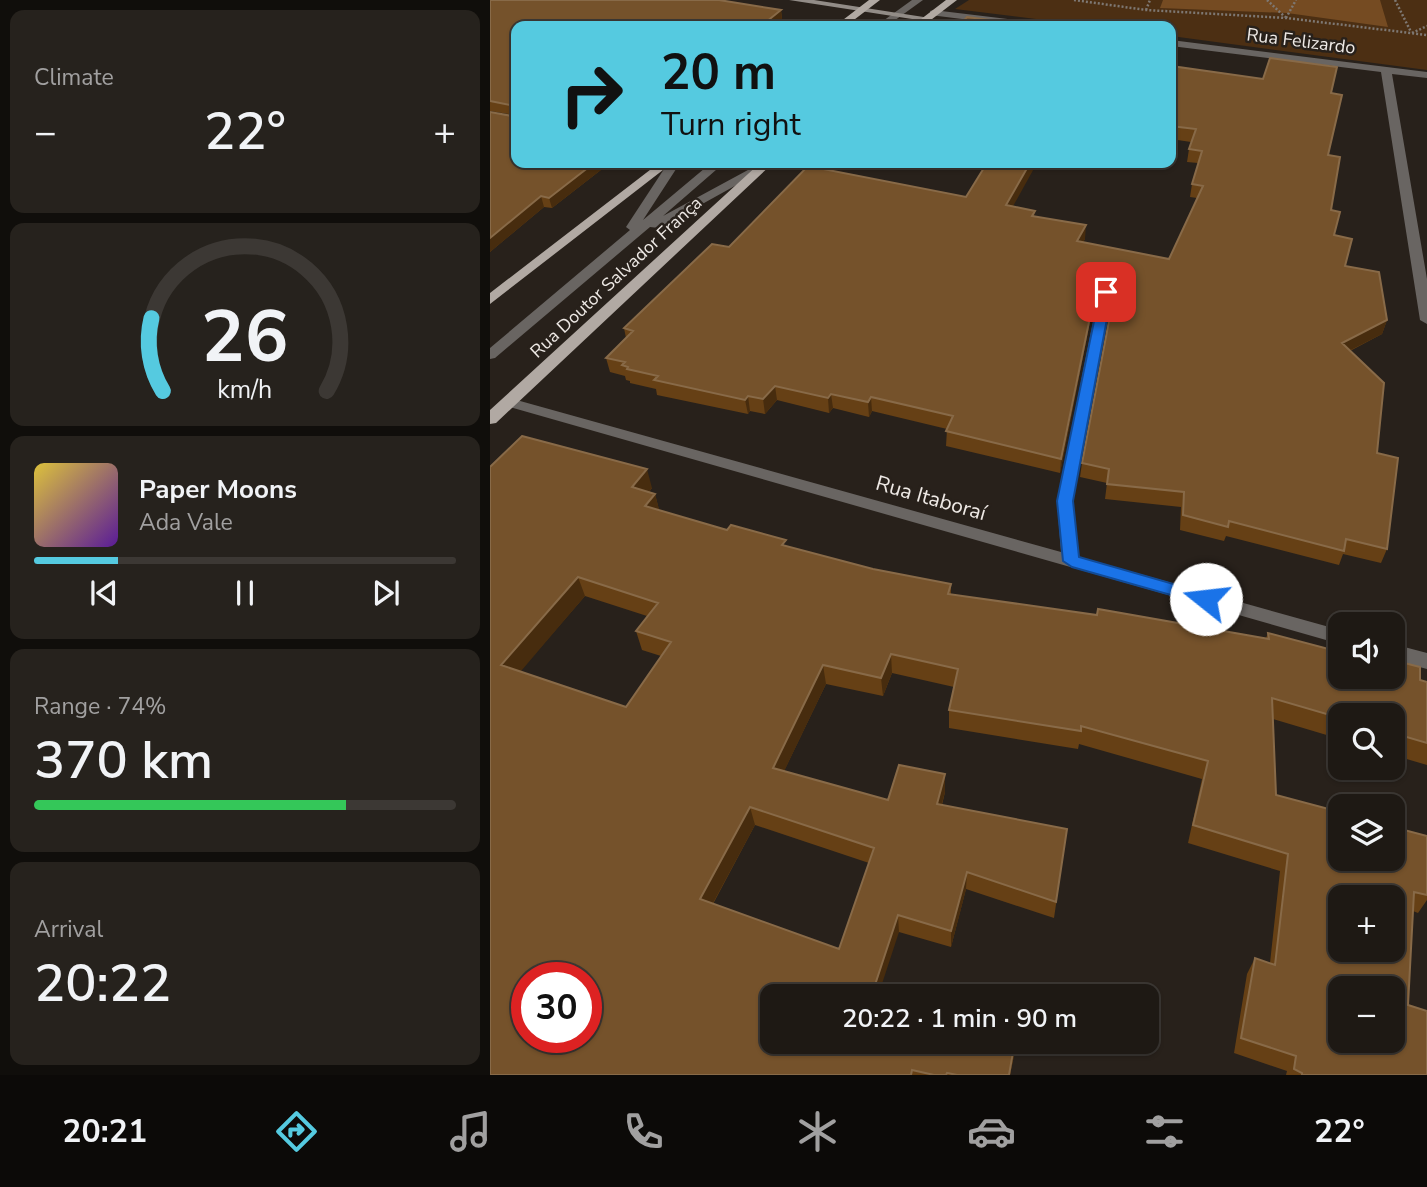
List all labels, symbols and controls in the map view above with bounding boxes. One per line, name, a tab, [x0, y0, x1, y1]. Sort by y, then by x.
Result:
street label: Rua Felizardo	[1245, 22, 1357, 60]
text: 20 m	[661, 39, 776, 106]
icon: right	[546, 49, 637, 140]
text: Climate	[34, 62, 114, 93]
text: 22°	[204, 96, 286, 167]
text: Turn right	[661, 103, 801, 146]
text: −	[34, 107, 57, 158]
text: +	[433, 107, 456, 158]
street label: Rua Doutor Salvador França	[525, 191, 707, 363]
pin	[1076, 262, 1136, 322]
icon: arrive	[1087, 273, 1125, 311]
text: 26	[201, 287, 289, 387]
text: km/h	[217, 372, 273, 406]
street label: Rua Itaboraí	[873, 469, 991, 527]
text: Paper Moons	[139, 472, 297, 507]
text: Ada Vale	[139, 507, 233, 538]
position arrow	[1169, 562, 1243, 636]
icon: previous	[85, 574, 123, 612]
icon: pause	[226, 574, 264, 612]
icon: next	[367, 574, 405, 612]
map controls	[1328, 612, 1405, 1053]
button: sound	[1328, 612, 1405, 689]
text: Range · 74%	[34, 691, 166, 722]
button: search	[1328, 703, 1405, 780]
text: 370 km	[34, 725, 213, 796]
button: layers	[1328, 794, 1405, 871]
button: +	[1328, 885, 1405, 962]
text: Arrival	[34, 914, 103, 945]
text: 20:22	[34, 948, 171, 1019]
speed limit sign: 30	[511, 962, 602, 1053]
button: −	[1328, 976, 1405, 1053]
text: 20:22 · 1 min · 90 m	[842, 1001, 1077, 1036]
icon: directions	[272, 1107, 321, 1156]
icon: music	[446, 1107, 495, 1156]
icon: phone	[619, 1107, 668, 1156]
icon: climate	[793, 1107, 842, 1156]
icon: car	[967, 1107, 1016, 1156]
icon: filters	[1140, 1107, 1189, 1156]
text: 20:21	[62, 1110, 147, 1153]
text: 22°	[1314, 1110, 1365, 1153]

